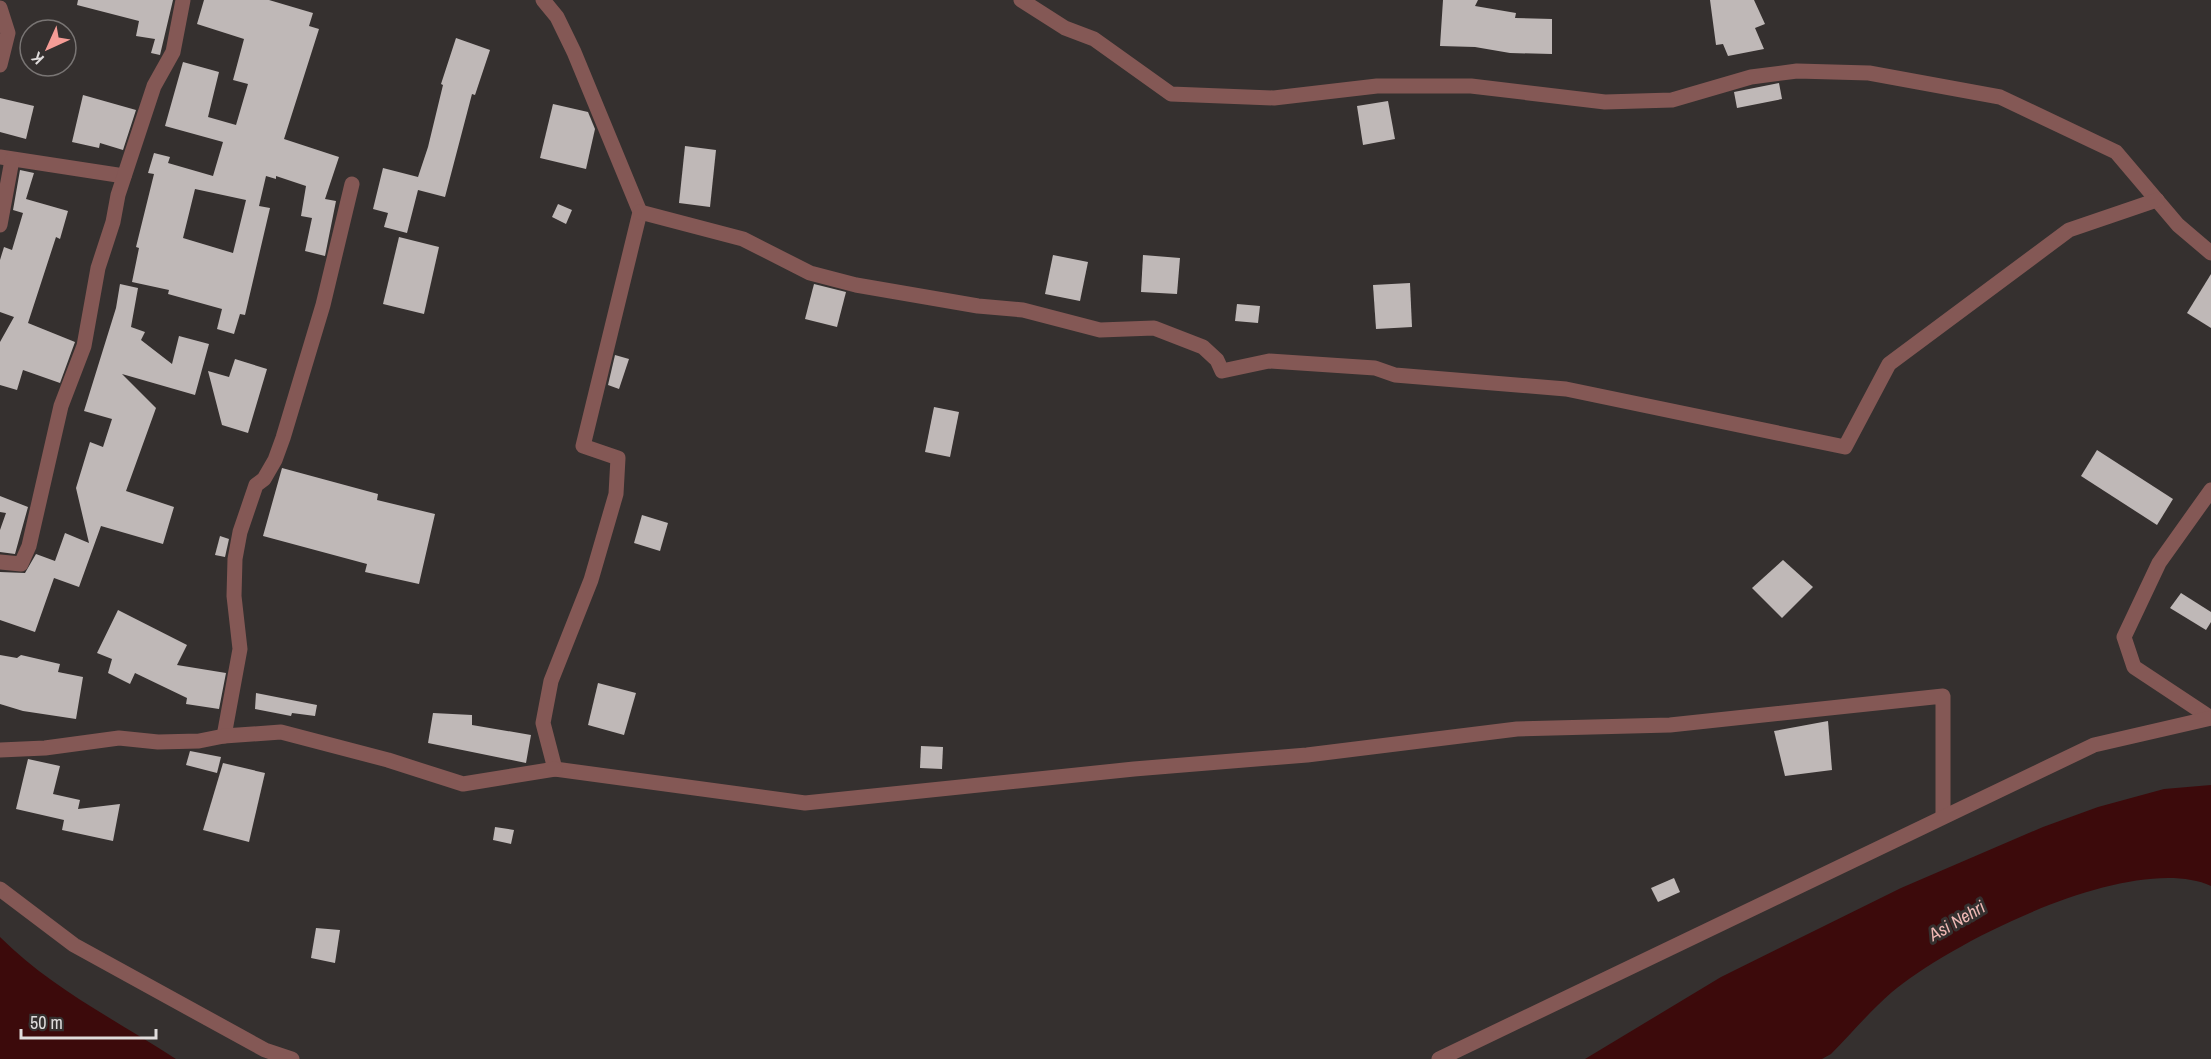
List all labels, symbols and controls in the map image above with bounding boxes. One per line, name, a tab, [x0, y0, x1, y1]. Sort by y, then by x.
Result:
north arrow	[18, 18, 78, 78]
text: K	[26, 47, 49, 70]
water label: Asi Nehri	[1923, 894, 1990, 947]
scale bar	[21, 1002, 156, 1040]
text: 50 m	[30, 1010, 63, 1035]

